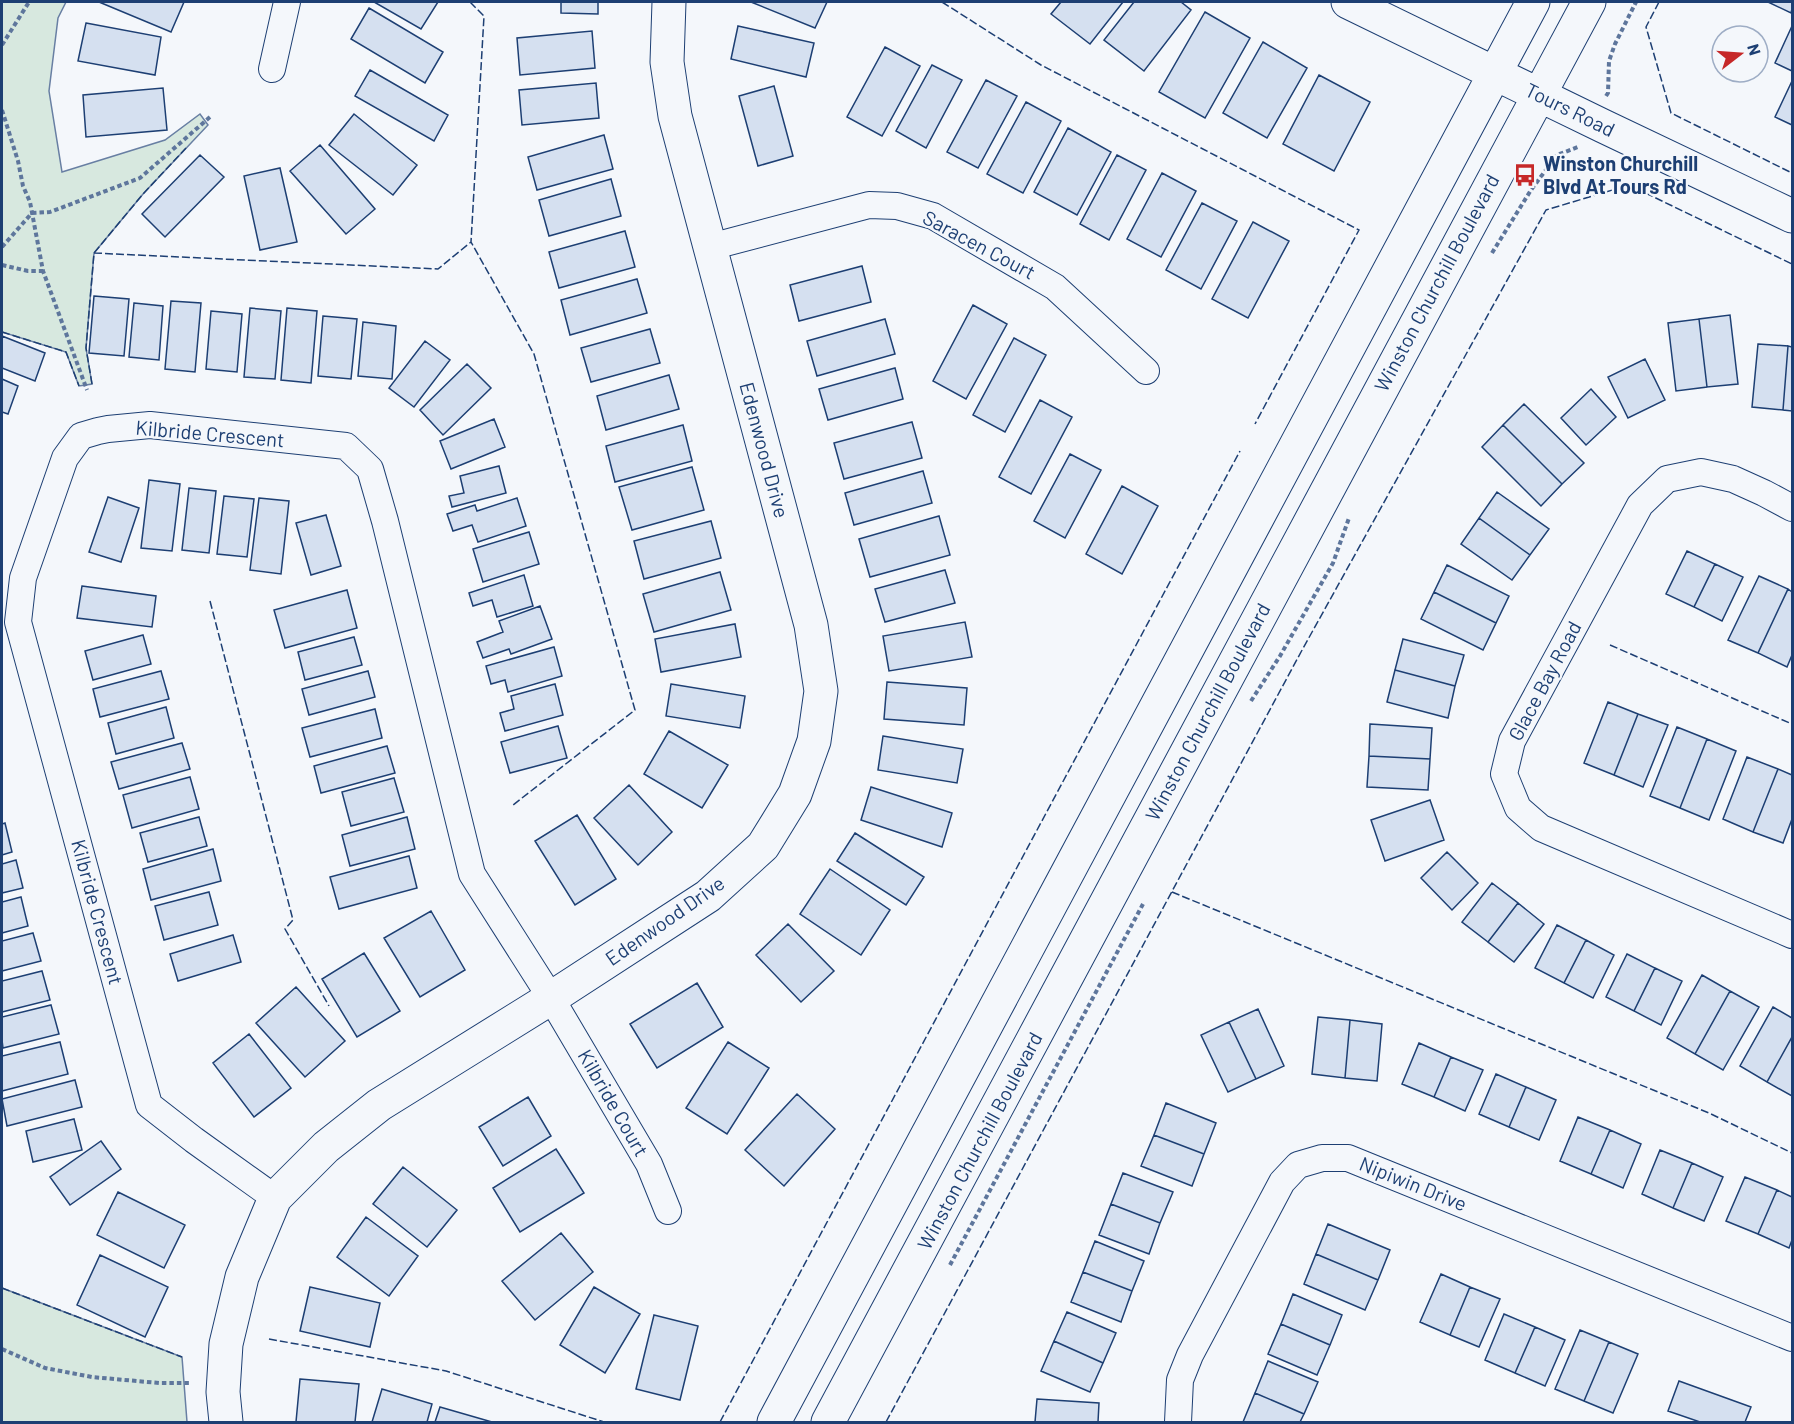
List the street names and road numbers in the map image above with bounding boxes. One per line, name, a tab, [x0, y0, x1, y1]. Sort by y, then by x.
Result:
street label: Tours Road	[1522, 77, 1619, 141]
street label: Winston Churchill Boulevard	[1369, 170, 1504, 395]
street label: Saracen Court	[919, 204, 1040, 284]
street label: Edenwood Drive	[735, 379, 795, 520]
street label: Kilbride Crescent	[135, 415, 286, 451]
street label: Winston Churchill Boulevard	[1140, 599, 1275, 824]
street label: Glace Bay Road	[1503, 617, 1586, 744]
street label: Kilbride Crescent	[67, 837, 129, 987]
street label: Edenwood Drive	[600, 870, 729, 970]
street label: Winston Churchill Boulevard	[912, 1028, 1047, 1253]
street label: Kilbride Court	[574, 1045, 654, 1160]
street label: Nipiwin Drive	[1356, 1151, 1471, 1215]

